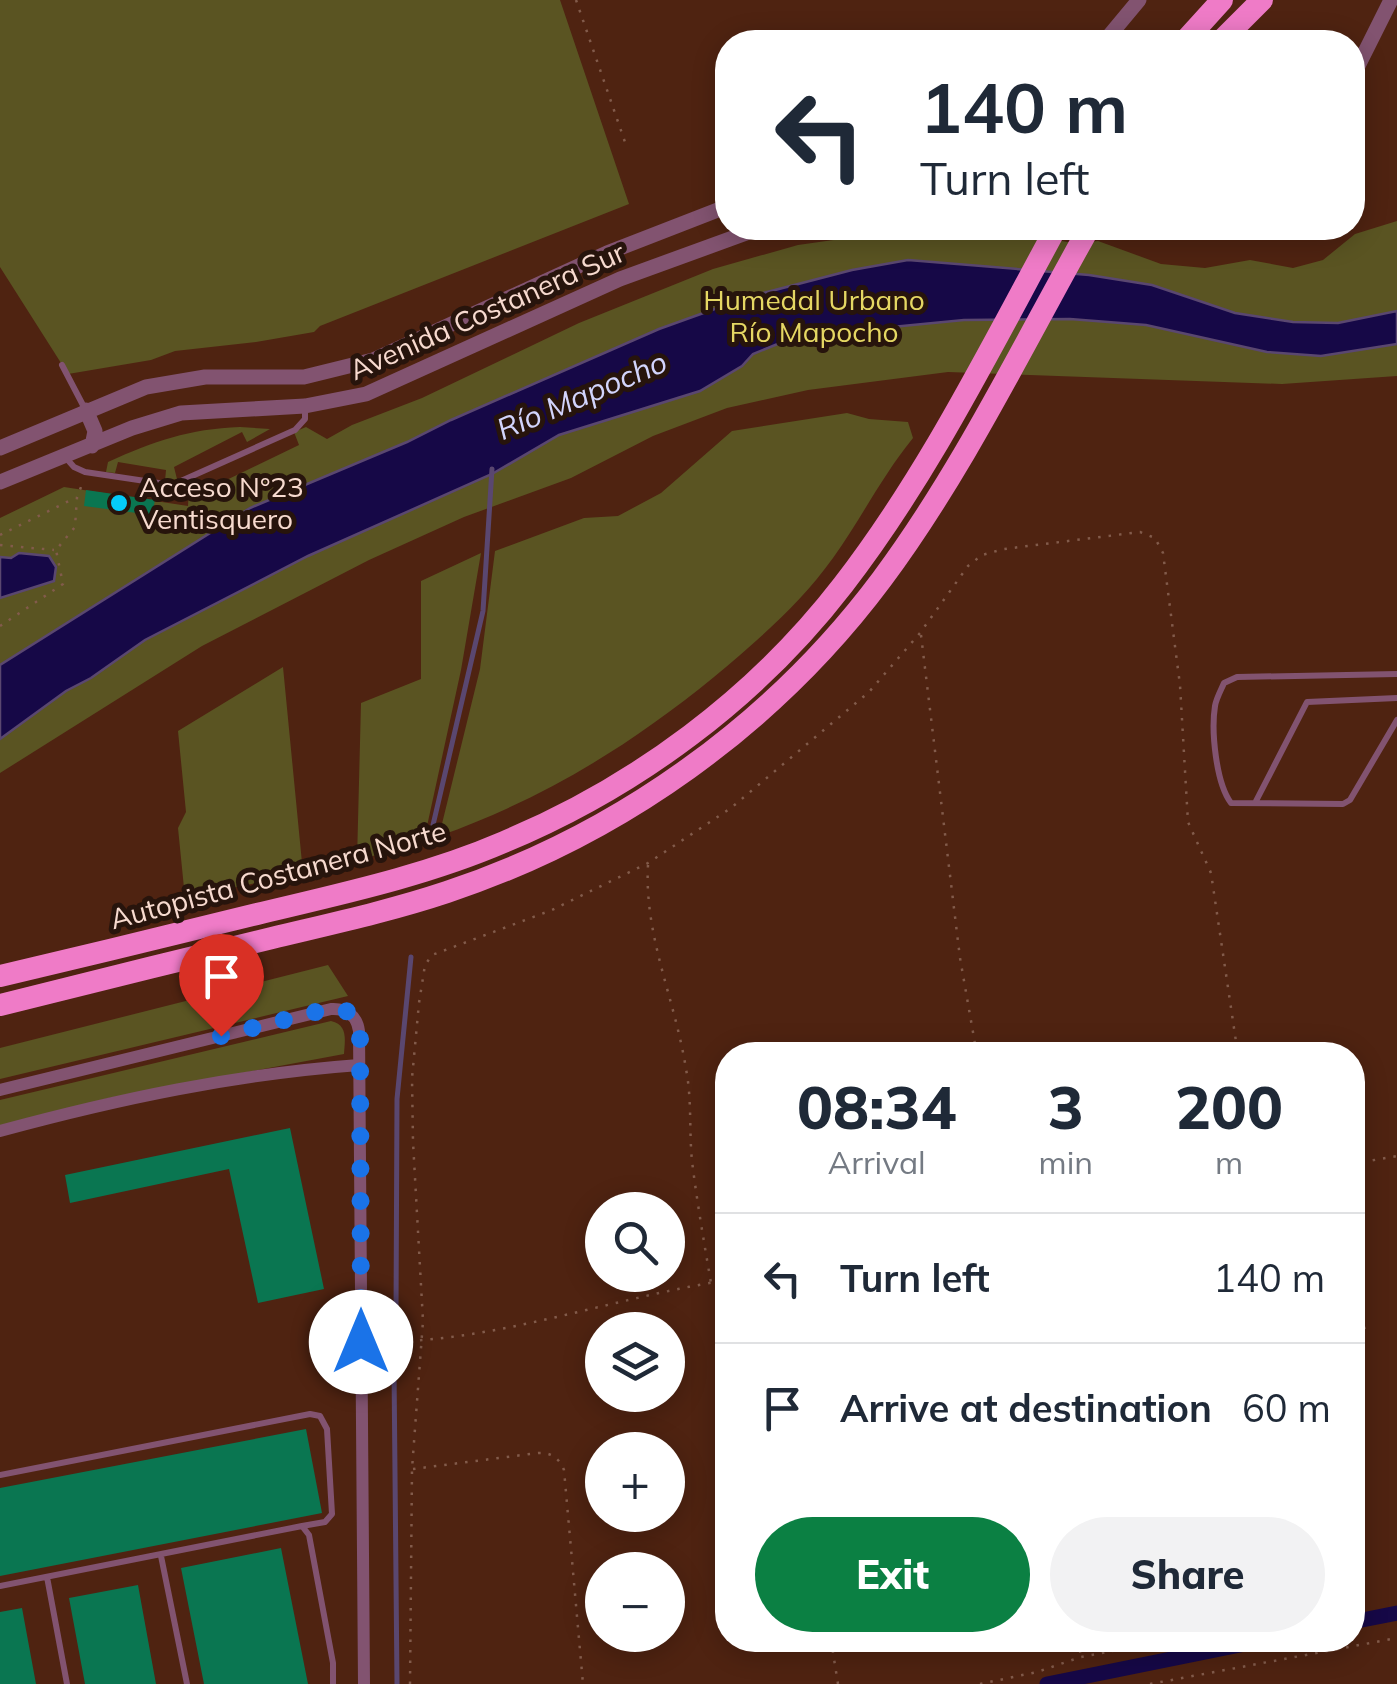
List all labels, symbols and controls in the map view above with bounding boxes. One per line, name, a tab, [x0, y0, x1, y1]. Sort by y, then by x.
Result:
text: 140 m	[920, 63, 1128, 151]
icon: left	[755, 70, 885, 200]
text: Turn left	[920, 150, 1089, 206]
street label: Avenida Costanera Sur	[344, 234, 631, 387]
park label: Humedal Urbano Río Mapocho	[703, 282, 925, 349]
water label: Río Mapocho	[491, 342, 672, 448]
place label: Acceso N°23 Ventisquero	[139, 469, 304, 536]
marker: Acceso N°23 Ventisquero	[108, 492, 130, 514]
street label: Autopista Costanera Norte	[106, 813, 450, 936]
pin	[179, 934, 264, 1037]
icon: arrive	[194, 949, 249, 1004]
text: 08:34	[797, 1069, 957, 1144]
text: 3	[1048, 1069, 1084, 1144]
text: 200	[1175, 1069, 1283, 1144]
text: Arrival	[828, 1142, 926, 1182]
text: min	[1039, 1142, 1093, 1182]
text: m	[1215, 1142, 1243, 1182]
map controls	[585, 1192, 685, 1652]
button: search	[585, 1192, 685, 1292]
icon: left	[755, 1251, 810, 1306]
text: Turn left	[840, 1254, 990, 1302]
text: 140 m	[1213, 1254, 1325, 1302]
position arrow	[309, 1290, 413, 1394]
button: layers	[585, 1312, 685, 1412]
icon: arrive	[755, 1381, 810, 1436]
text: Arrive at destination	[840, 1384, 1212, 1432]
text: 60 m	[1242, 1384, 1331, 1432]
button: +	[585, 1432, 685, 1532]
button: Exit	[755, 1517, 1030, 1632]
button: Share	[1050, 1517, 1325, 1632]
button: −	[585, 1552, 685, 1652]

